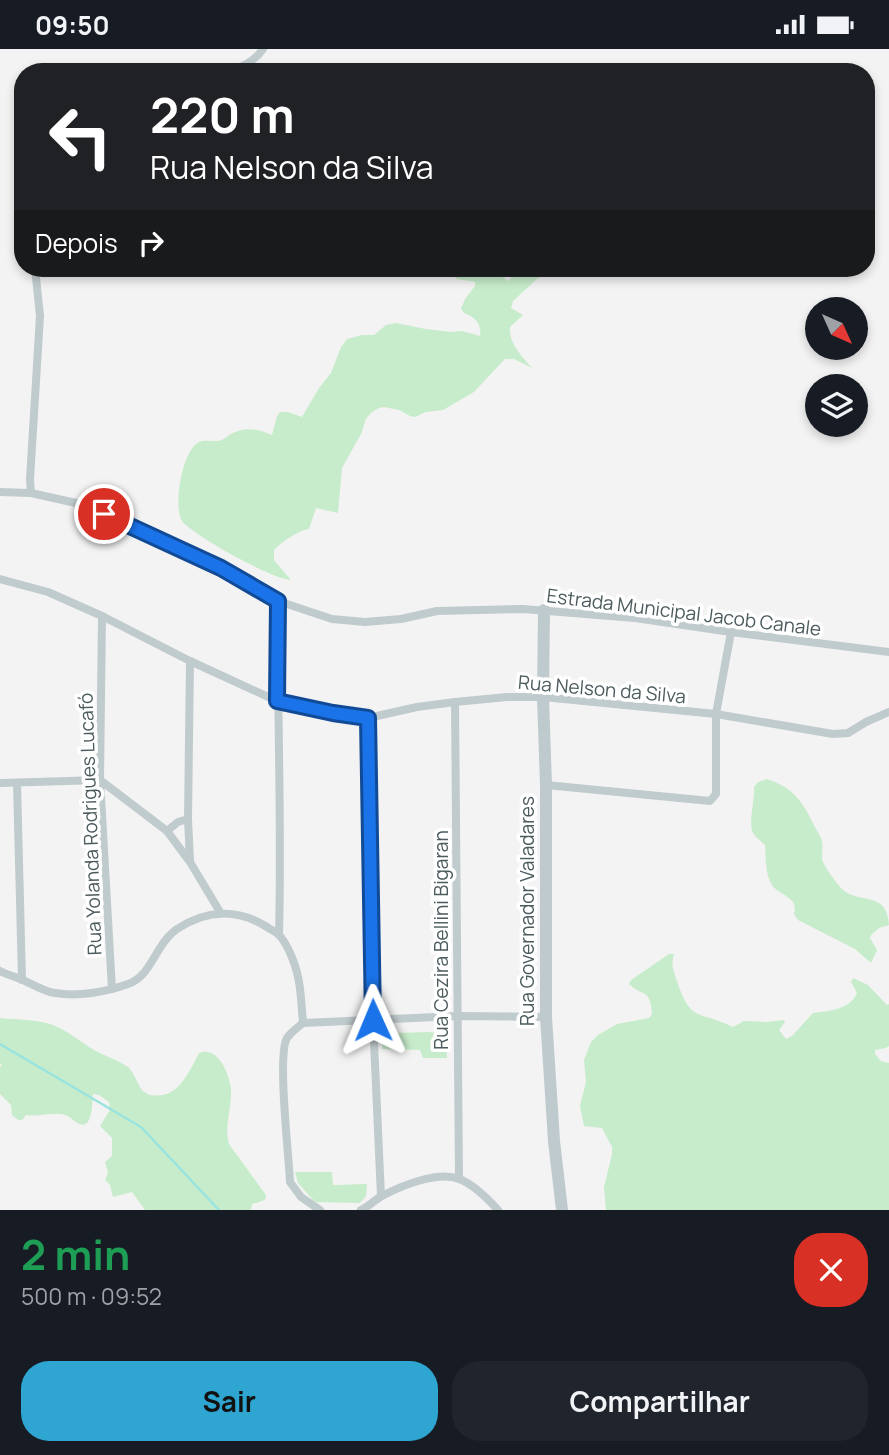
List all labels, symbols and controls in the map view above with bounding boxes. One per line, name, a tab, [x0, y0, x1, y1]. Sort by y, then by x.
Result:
text: 09:50	[35, 7, 110, 43]
text: 220 m	[150, 81, 294, 148]
icon: left	[35, 91, 126, 182]
text: Rua Nelson da Silva	[150, 145, 433, 189]
icon: right	[132, 224, 170, 262]
text: Depois	[35, 225, 118, 261]
north arrow	[805, 297, 868, 361]
map controls	[805, 297, 868, 437]
button: layers	[805, 374, 868, 437]
pin	[74, 484, 134, 544]
icon: arrive	[85, 495, 123, 533]
street label: Estrada Municipal Jacob Canale	[545, 582, 823, 642]
street label: Rua Nelson da Silva	[517, 669, 687, 709]
street label: Rua Yolanda Rodrigues Lucafó	[72, 692, 108, 956]
street label: Rua Governador Valadares	[514, 796, 540, 1026]
street label: Rua Cezira Bellini Bigaran	[428, 830, 454, 1050]
position arrow	[336, 983, 410, 1057]
text: 2 min	[21, 1225, 130, 1283]
button: close	[794, 1233, 868, 1307]
text: 500 m · 09:52	[21, 1280, 162, 1312]
button: Sair	[21, 1361, 438, 1441]
button: Compartilhar	[452, 1361, 868, 1441]

